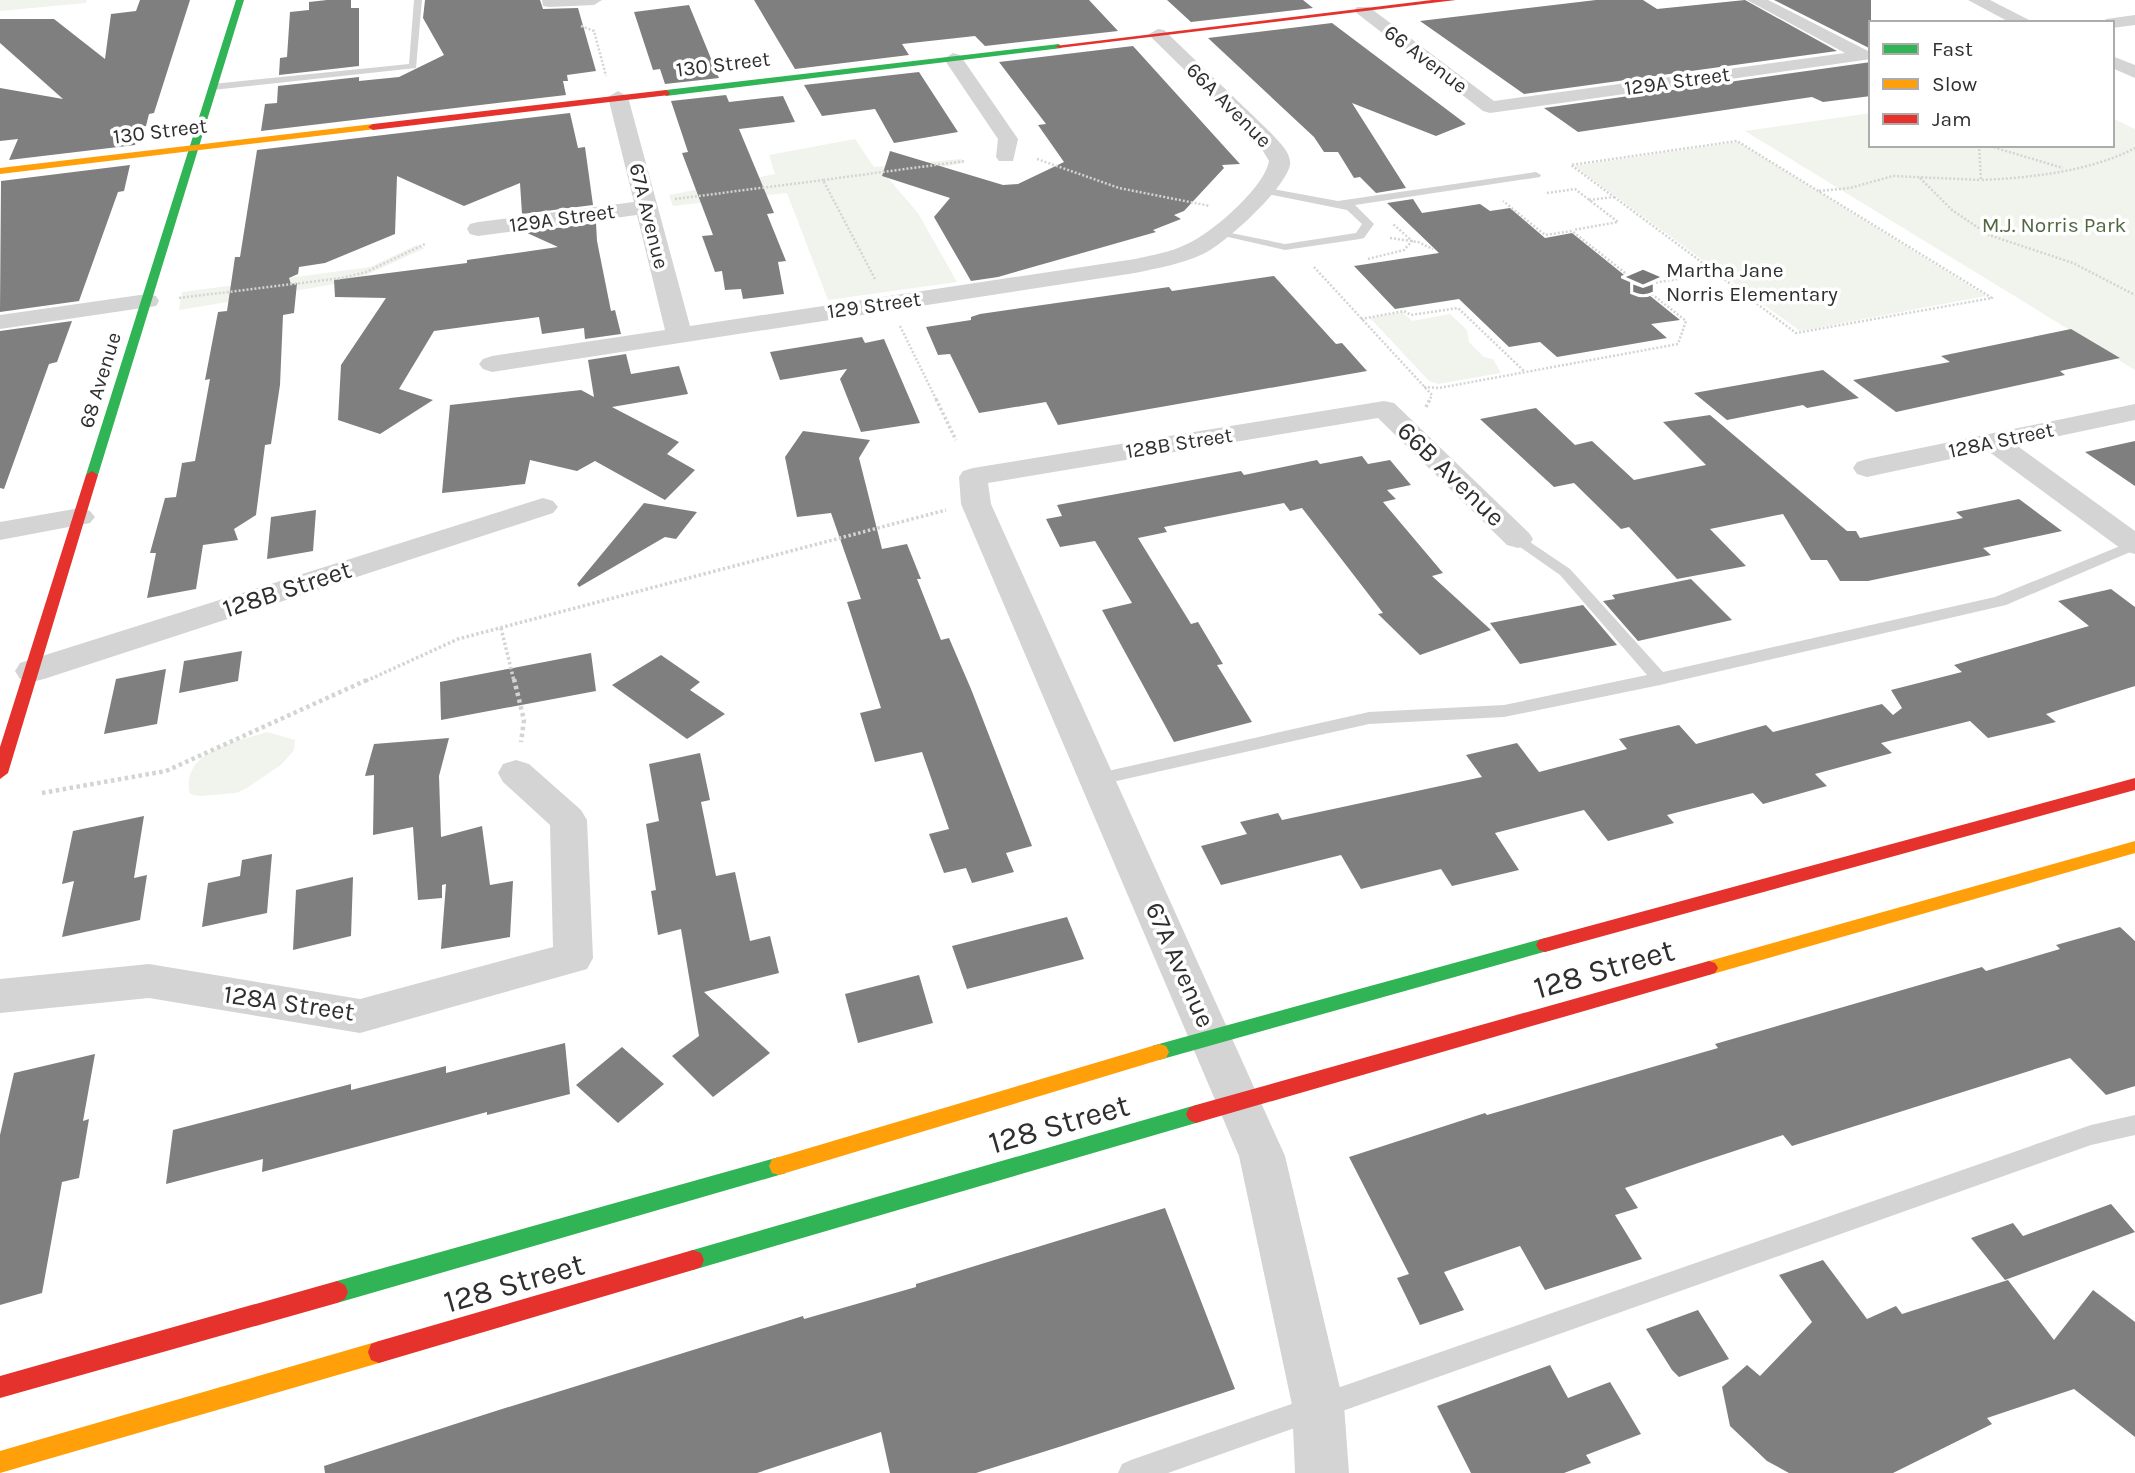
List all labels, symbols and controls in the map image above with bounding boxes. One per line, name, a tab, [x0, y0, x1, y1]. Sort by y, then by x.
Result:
street label: 66 Avenue	[1380, 20, 1472, 98]
legend	[1869, 21, 2114, 147]
text: Fast	[1932, 37, 1973, 61]
street label: 130 Street	[675, 46, 771, 82]
street label: 66A Avenue	[1182, 58, 1276, 152]
street label: 129A Street	[1623, 62, 1731, 100]
text: Slow	[1932, 72, 1977, 96]
text: Jam	[1932, 107, 1972, 131]
street label: 130 Street	[112, 113, 208, 149]
street label: 67A Avenue	[624, 161, 674, 271]
street label: 129A Street	[508, 199, 616, 237]
park label: M.J. Norris Park	[1982, 213, 2126, 237]
place label: Martha Jane Norris Elementary	[1666, 258, 1838, 306]
school or university icon: Martha Jane Norris Elementary	[1626, 265, 1660, 299]
street label: 129 Street	[826, 287, 922, 323]
street label: 68 Avenue	[74, 329, 126, 431]
street label: 66B Avenue	[1391, 415, 1511, 533]
street label: 128A Street	[1946, 417, 2056, 463]
street label: 128B Street	[1124, 423, 1234, 463]
street label: 128B Street	[219, 554, 355, 624]
street label: 67A Avenue	[1139, 898, 1221, 1032]
street label: 128 Street	[1530, 931, 1678, 1007]
street label: 128A Street	[221, 978, 357, 1028]
street label: 128 Street	[985, 1086, 1133, 1162]
street label: 128 Street	[440, 1245, 588, 1321]

